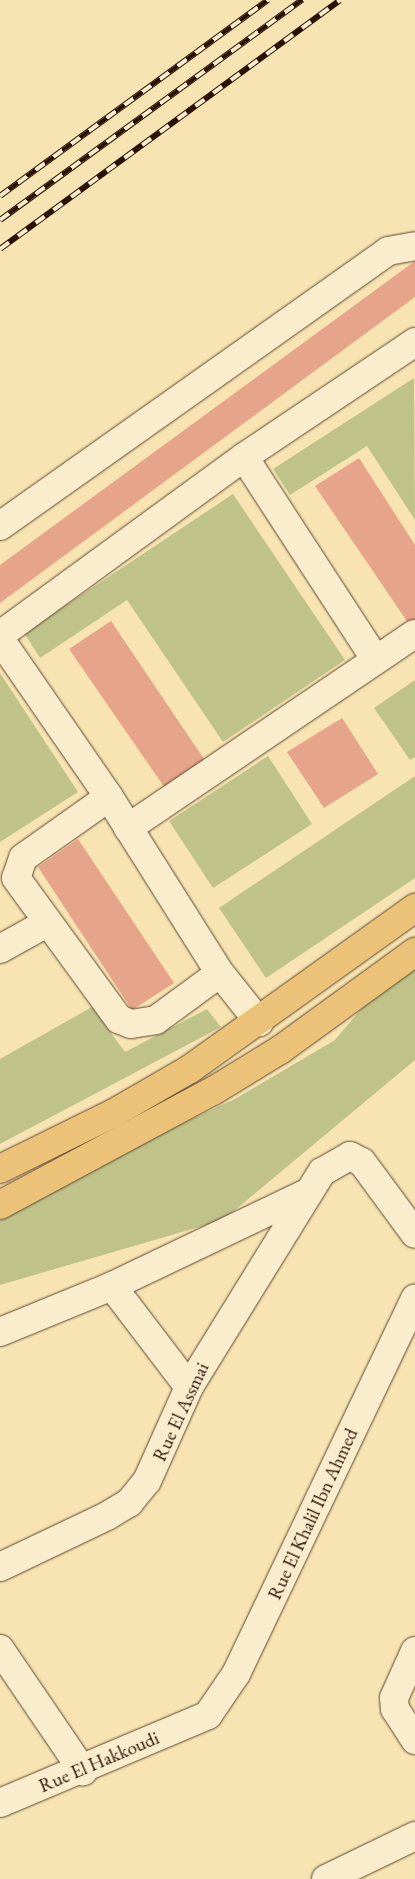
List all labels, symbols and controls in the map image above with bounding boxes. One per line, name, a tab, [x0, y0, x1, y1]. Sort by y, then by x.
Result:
street label: Rue El Assmai	[148, 1359, 214, 1465]
street label: Rue El Khalil Ibn Ahmed	[263, 1425, 363, 1603]
street label: Rue El Hakkoudi	[35, 1726, 163, 1798]

